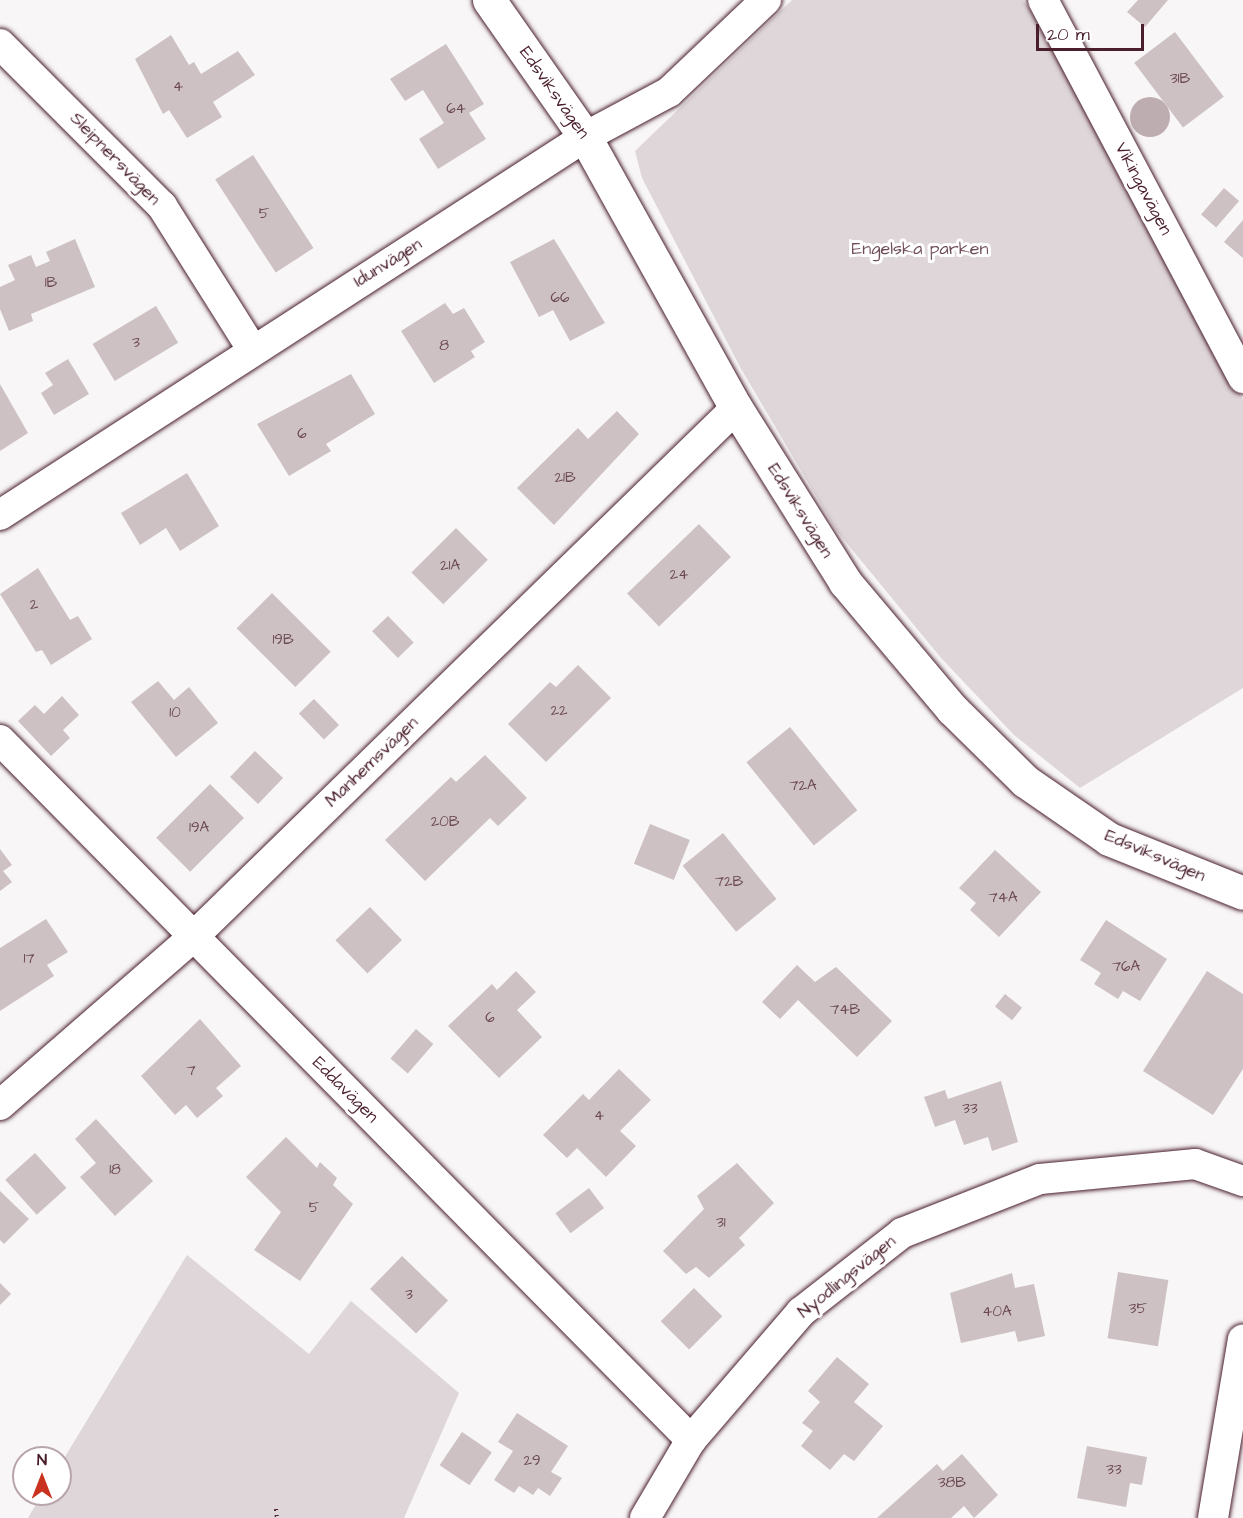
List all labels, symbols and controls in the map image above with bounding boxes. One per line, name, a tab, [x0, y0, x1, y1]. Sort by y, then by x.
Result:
scale bar	[1039, 12, 1147, 50]
text: 20 m	[1047, 22, 1090, 47]
street label: Edsviksvägen	[514, 43, 594, 143]
house number: 31B	[1170, 70, 1190, 88]
house number: 4	[173, 78, 183, 96]
house number: 64	[446, 100, 466, 118]
street label: Sleipnersvägen	[65, 108, 165, 210]
street label: Vikingavägen	[1110, 139, 1176, 239]
house number: 5	[259, 205, 269, 223]
street label: Idunvägen	[350, 234, 426, 292]
park label: Engelska parken	[852, 238, 988, 260]
house number: 1B	[45, 274, 57, 292]
house number: 66	[551, 289, 569, 307]
house number: 3	[132, 334, 140, 352]
house number: 8	[439, 337, 449, 355]
house number: 6	[297, 425, 307, 443]
street label: Edsviksvägen	[762, 460, 838, 562]
house number: 21B	[554, 469, 576, 487]
house number: 21A	[440, 557, 460, 575]
house number: 24	[670, 566, 688, 584]
house number: 2	[30, 596, 38, 614]
house number: 19B	[272, 631, 294, 649]
house number: 22	[550, 702, 568, 720]
house number: 10	[169, 704, 181, 722]
street label: Manhemsvägen	[321, 712, 423, 812]
house number: 72A	[789, 777, 817, 795]
house number: 20B	[431, 813, 459, 831]
house number: 19A	[189, 819, 209, 837]
street label: Edsviksvägen	[1101, 825, 1209, 887]
house number: 72B	[715, 873, 743, 891]
house number: 74A	[988, 889, 1018, 907]
house number: 17	[23, 950, 35, 968]
house number: 76A	[1112, 958, 1140, 976]
house number: 74B	[830, 1001, 860, 1019]
house number: 6	[485, 1009, 495, 1027]
street label: Eddavägen	[307, 1052, 383, 1128]
house number: 7	[186, 1062, 196, 1080]
house number: 33	[962, 1100, 978, 1118]
house number: 4	[594, 1107, 604, 1125]
house number: 18	[109, 1161, 121, 1179]
house number: 5	[309, 1199, 319, 1217]
house number: 31	[716, 1214, 726, 1232]
street label: Nyodlingsvägen	[794, 1231, 900, 1323]
house number: 3	[405, 1286, 413, 1304]
house number: 35	[1129, 1300, 1147, 1318]
house number: 40A	[982, 1303, 1012, 1321]
north arrow	[12, 1446, 72, 1506]
text: N	[37, 1449, 47, 1471]
house number: 29	[523, 1452, 541, 1470]
house number: 33	[1106, 1461, 1122, 1479]
house number: 38B	[938, 1474, 966, 1492]

